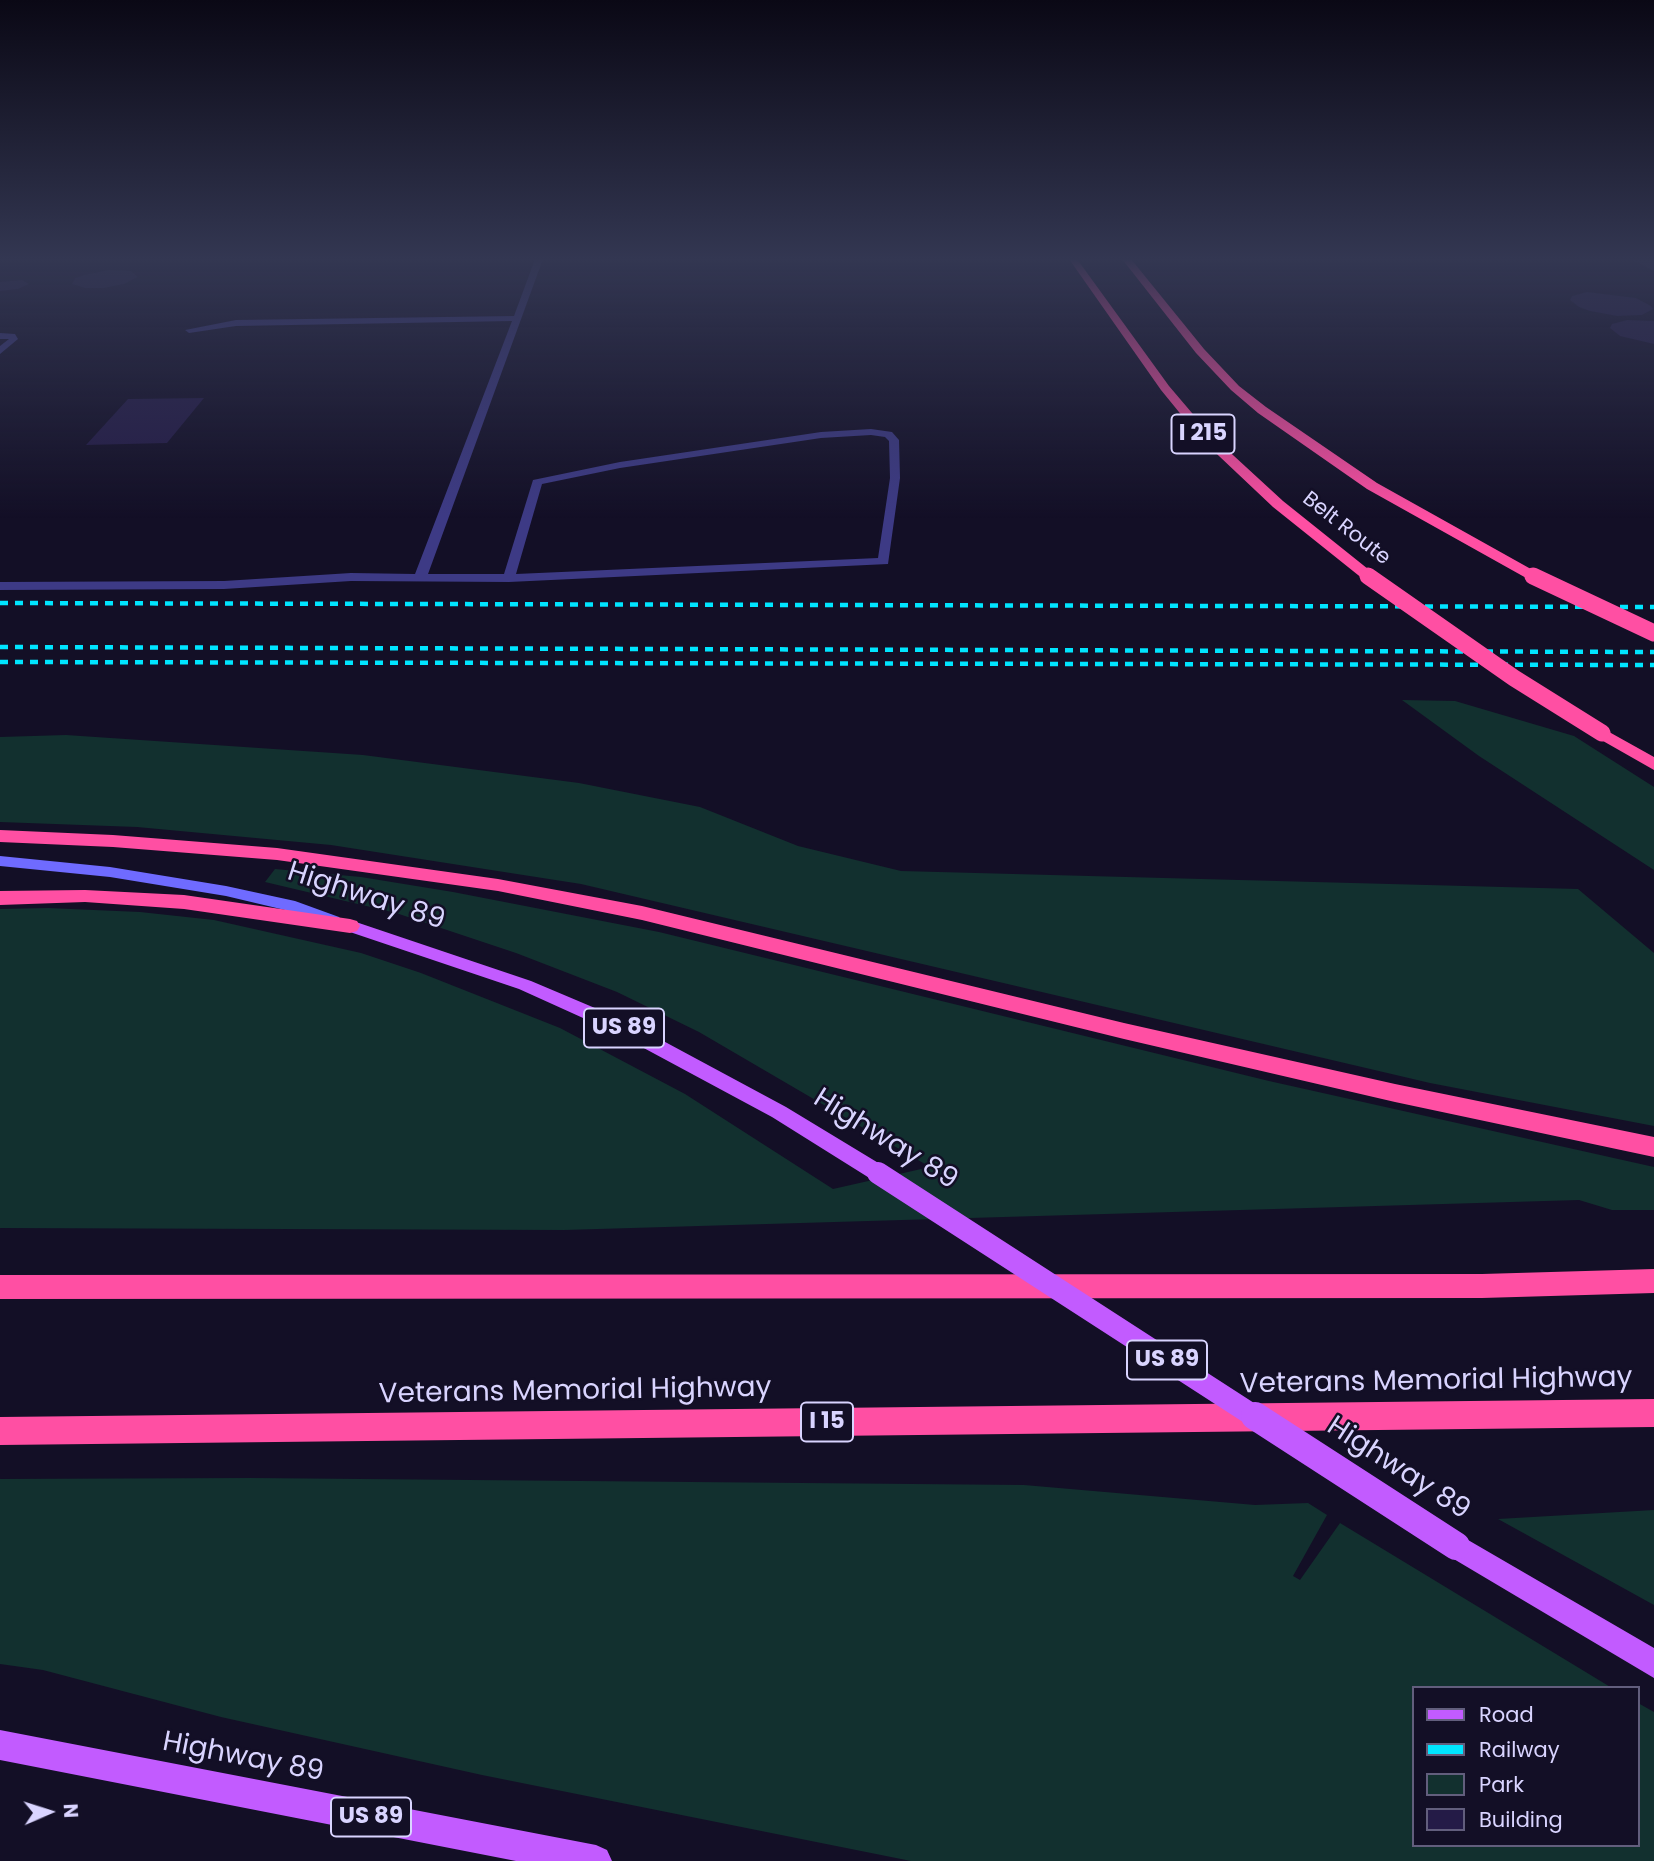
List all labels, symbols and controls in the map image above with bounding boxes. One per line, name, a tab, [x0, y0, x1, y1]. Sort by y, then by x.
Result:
road number: I 215	[1172, 414, 1234, 454]
street label: Belt Route	[1297, 487, 1395, 571]
street label: Highway 89	[283, 856, 449, 938]
road number: US 89	[584, 1009, 664, 1048]
street label: Highway 89	[807, 1082, 963, 1198]
road number: US 89	[1127, 1340, 1207, 1380]
street label: Veterans Memorial Highway	[1239, 1362, 1633, 1402]
street label: Veterans Memorial Highway	[378, 1372, 772, 1412]
road number: I 15	[801, 1402, 853, 1442]
street label: Highway 89	[1320, 1410, 1476, 1528]
legend	[1412, 1686, 1640, 1847]
text: Road	[1479, 1700, 1534, 1729]
street label: Highway 89	[160, 1726, 326, 1790]
text: Railway	[1479, 1735, 1560, 1764]
text: Park	[1479, 1770, 1524, 1799]
north arrow	[14, 1777, 84, 1847]
road number: US 89	[331, 1798, 411, 1836]
text: N	[57, 1803, 84, 1819]
text: Building	[1479, 1805, 1563, 1834]

